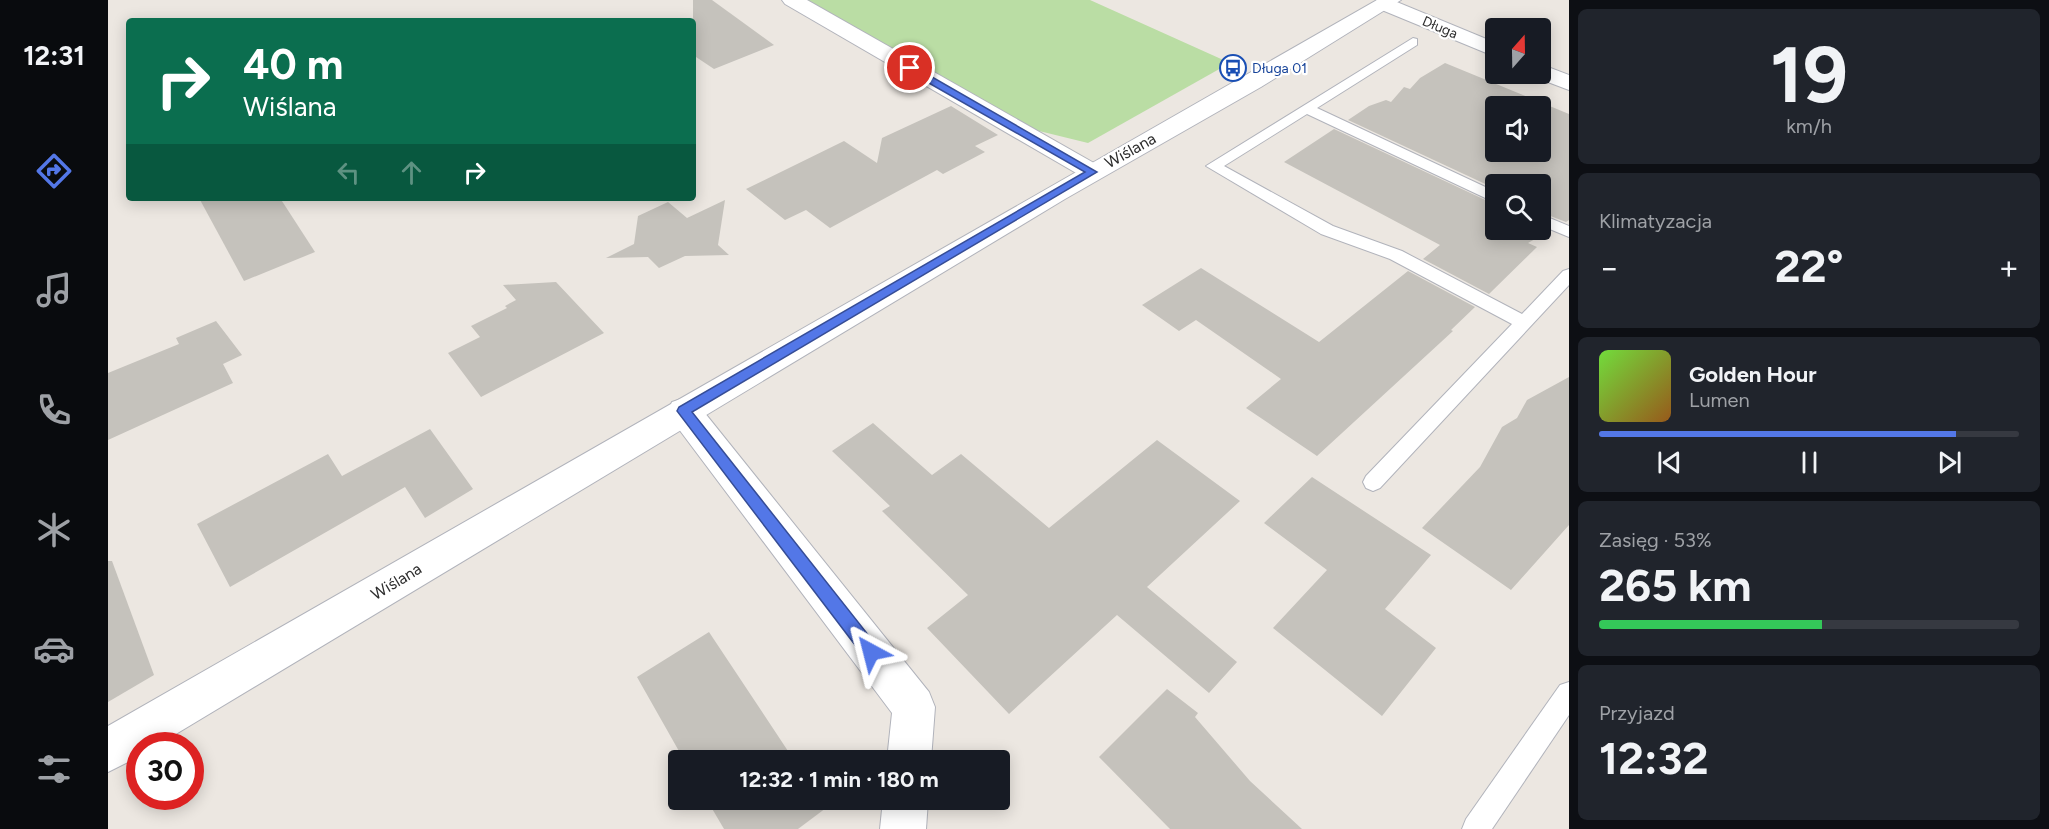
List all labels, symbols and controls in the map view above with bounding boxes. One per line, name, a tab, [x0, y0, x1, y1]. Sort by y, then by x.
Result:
street label: Długa	[1420, 12, 1460, 42]
north arrow	[1485, 18, 1551, 84]
map controls	[1485, 18, 1551, 240]
text: 19	[1770, 28, 1848, 122]
text: 12:31	[23, 39, 85, 72]
text: 40 m	[243, 39, 343, 90]
icon: right	[144, 42, 222, 120]
pin	[884, 42, 935, 93]
icon: arrive	[893, 51, 926, 84]
bus stop icon: Długa 01	[1218, 53, 1248, 83]
place label: Długa 01	[1252, 60, 1307, 77]
text: Wiślana	[243, 90, 336, 123]
button: sound	[1485, 96, 1551, 162]
text: km/h	[1786, 114, 1832, 138]
street label: Wiślana	[1101, 129, 1159, 172]
icon: directions	[33, 150, 75, 192]
icon: left	[332, 156, 365, 189]
icon: ahead	[395, 156, 428, 189]
icon: right	[458, 156, 491, 189]
button: search	[1485, 174, 1551, 240]
text: Klimatyzacja	[1599, 209, 1712, 233]
text: 22°	[1774, 239, 1844, 293]
text: −	[1599, 248, 1620, 287]
text: +	[1998, 248, 2019, 287]
icon: music	[33, 269, 75, 311]
text: Golden Hour	[1689, 361, 1817, 388]
text: Lumen	[1689, 388, 1750, 412]
icon: phone	[33, 389, 75, 431]
icon: previous	[1653, 446, 1686, 479]
icon: pause	[1793, 446, 1826, 479]
icon: next	[1933, 446, 1966, 479]
icon: climate	[33, 509, 75, 551]
text: Zasięg · 53%	[1599, 528, 1712, 552]
text: 265 km	[1599, 558, 1751, 612]
street label: Wiślana	[368, 559, 425, 604]
position arrow	[839, 620, 903, 684]
icon: car	[33, 628, 75, 670]
text: Przyjazd	[1599, 701, 1675, 725]
text: 12:32	[1599, 731, 1709, 785]
speed limit sign: 30	[126, 732, 204, 810]
icon: filters	[33, 748, 75, 790]
text: 12:32 · 1 min · 180 m	[739, 766, 939, 793]

